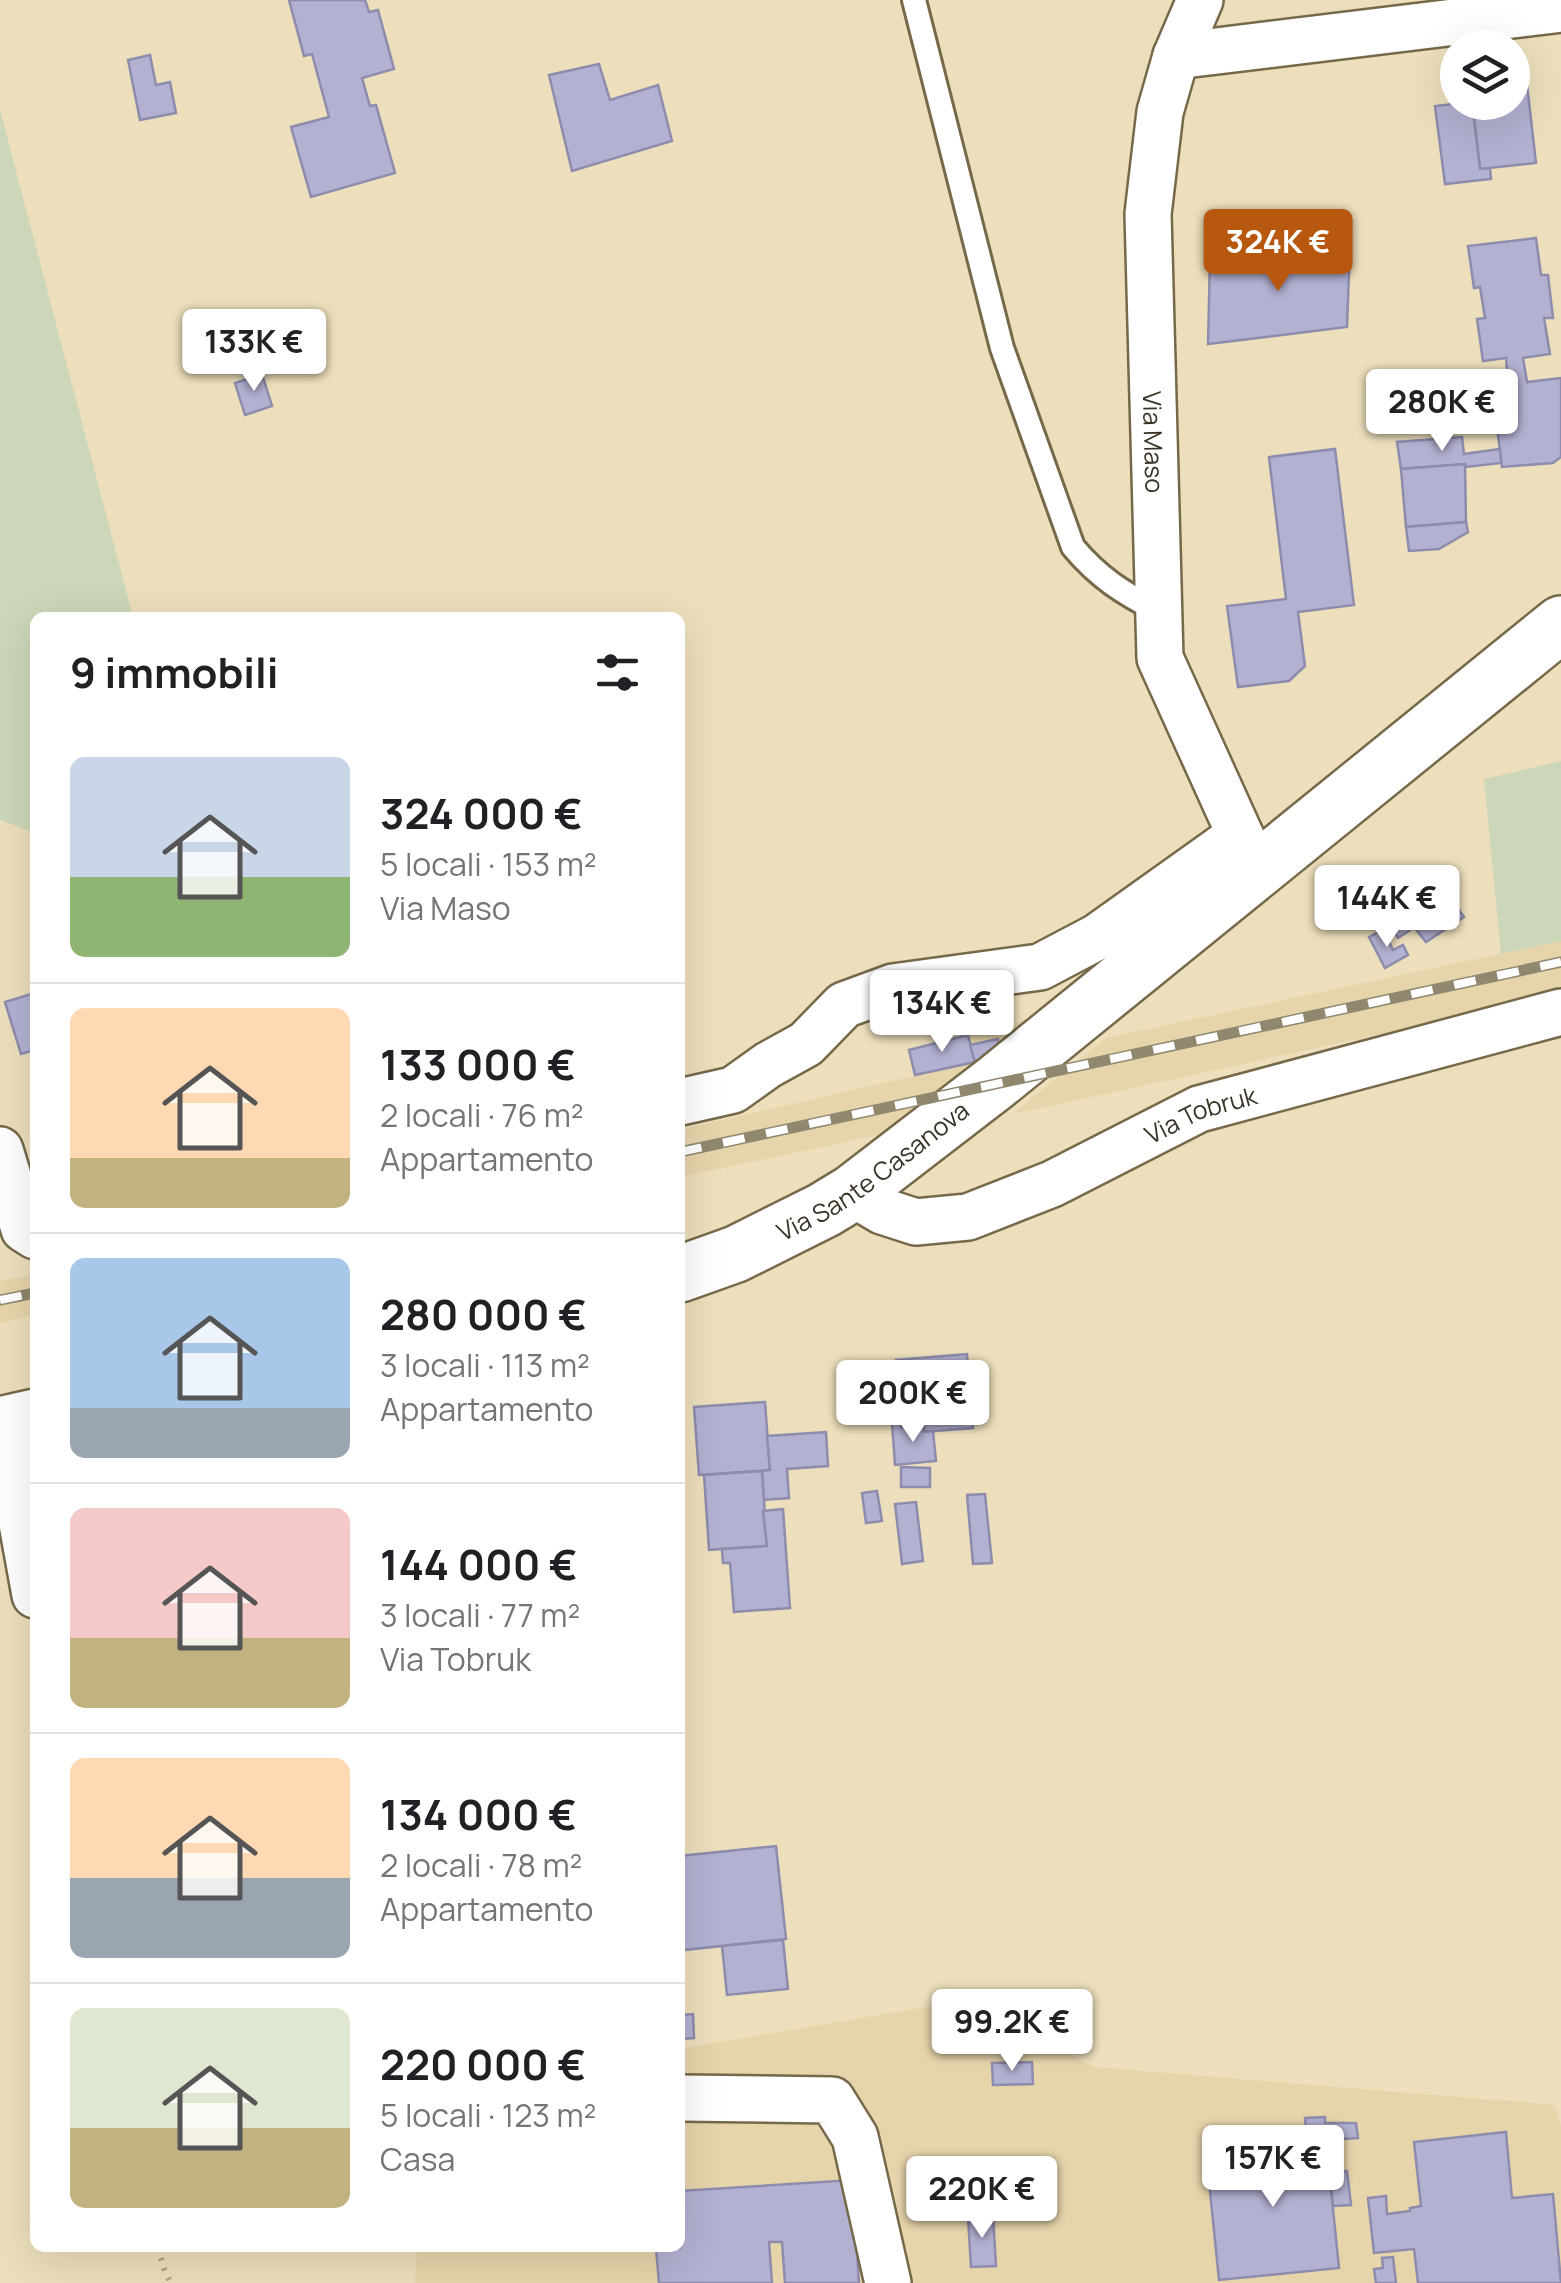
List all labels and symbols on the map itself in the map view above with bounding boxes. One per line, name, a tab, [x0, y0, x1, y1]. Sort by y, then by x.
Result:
pin: 324K €	[1197, 209, 1359, 294]
pin: 133K €	[173, 309, 335, 394]
pin: 280K €	[1361, 369, 1523, 454]
street label: Via Maso	[1135, 390, 1173, 494]
pin: 144K €	[1306, 865, 1468, 950]
pin: 134K €	[861, 970, 1023, 1055]
street label: Via Tobruk	[1138, 1077, 1261, 1152]
street label: Via Sante Casanova	[771, 1092, 976, 1248]
pin: 200K €	[832, 1360, 994, 1445]
pin: 99.2K €	[920, 1989, 1104, 2074]
pin: 157K €	[1192, 2125, 1354, 2210]
pin: 220K €	[901, 2156, 1063, 2241]

